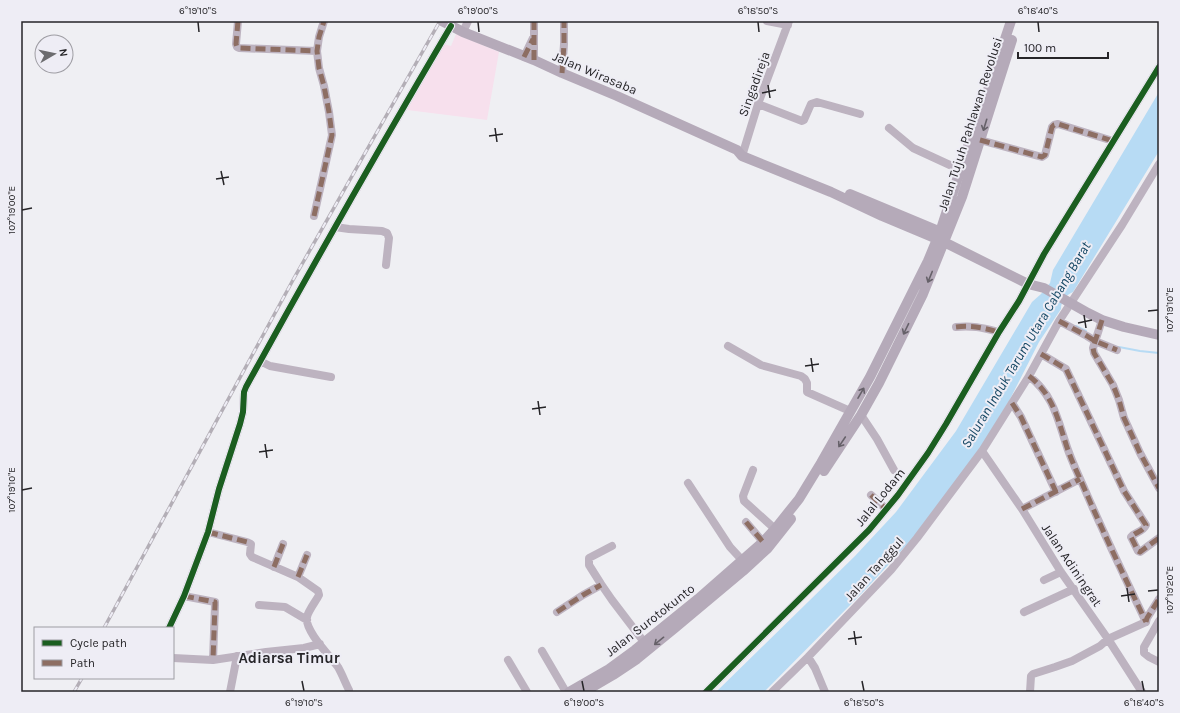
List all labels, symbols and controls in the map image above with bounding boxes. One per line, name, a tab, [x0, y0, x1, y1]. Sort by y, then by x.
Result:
text: 6°19'10"S	[179, 5, 217, 17]
text: 6°19'00"S	[458, 5, 498, 17]
text: 6°18'50"S	[738, 5, 778, 17]
text: 6°18'40"S	[1018, 5, 1058, 17]
north arrow	[34, 34, 74, 74]
scale bar	[1018, 34, 1108, 60]
street label: Jalan Tujuh Pahlawan Revolusi	[935, 35, 1005, 213]
text: 100 m	[1024, 41, 1056, 55]
text: N	[56, 48, 70, 57]
street label: Jalan Wirasaba	[550, 48, 640, 98]
street label: Singadireja	[735, 49, 773, 119]
one-way arrow	[981, 118, 988, 131]
text: 107°19'00"E	[6, 186, 18, 234]
water label: Saluran Induk Tarum Utara Cabang Barat	[958, 239, 1095, 451]
one-way arrow	[925, 271, 933, 283]
text: 107°19'10"E	[1164, 287, 1176, 333]
one-way arrow	[902, 323, 909, 335]
one-way arrow	[857, 387, 865, 399]
one-way arrow	[838, 436, 846, 448]
street label: Jalal Lodam	[852, 465, 908, 529]
text: 107°19'10"E	[6, 467, 18, 513]
street label: Jalan Adiningrat	[1039, 521, 1105, 609]
street label: Jalan Tanggul	[841, 534, 907, 604]
text: 107°19'20"E	[1164, 566, 1176, 614]
street label: Jalan Surotokunto	[603, 581, 697, 659]
legend	[34, 627, 174, 679]
text: Cycle path	[70, 636, 127, 650]
one-way arrow	[654, 636, 664, 645]
district label: Adiarsa Timur	[238, 649, 340, 667]
text: Path	[70, 656, 95, 670]
text: 6°19'10"S	[285, 697, 323, 709]
text: 6°19'00"S	[564, 697, 604, 709]
text: 6°18'50"S	[844, 697, 884, 709]
text: 6°18'40"S	[1124, 697, 1164, 709]

